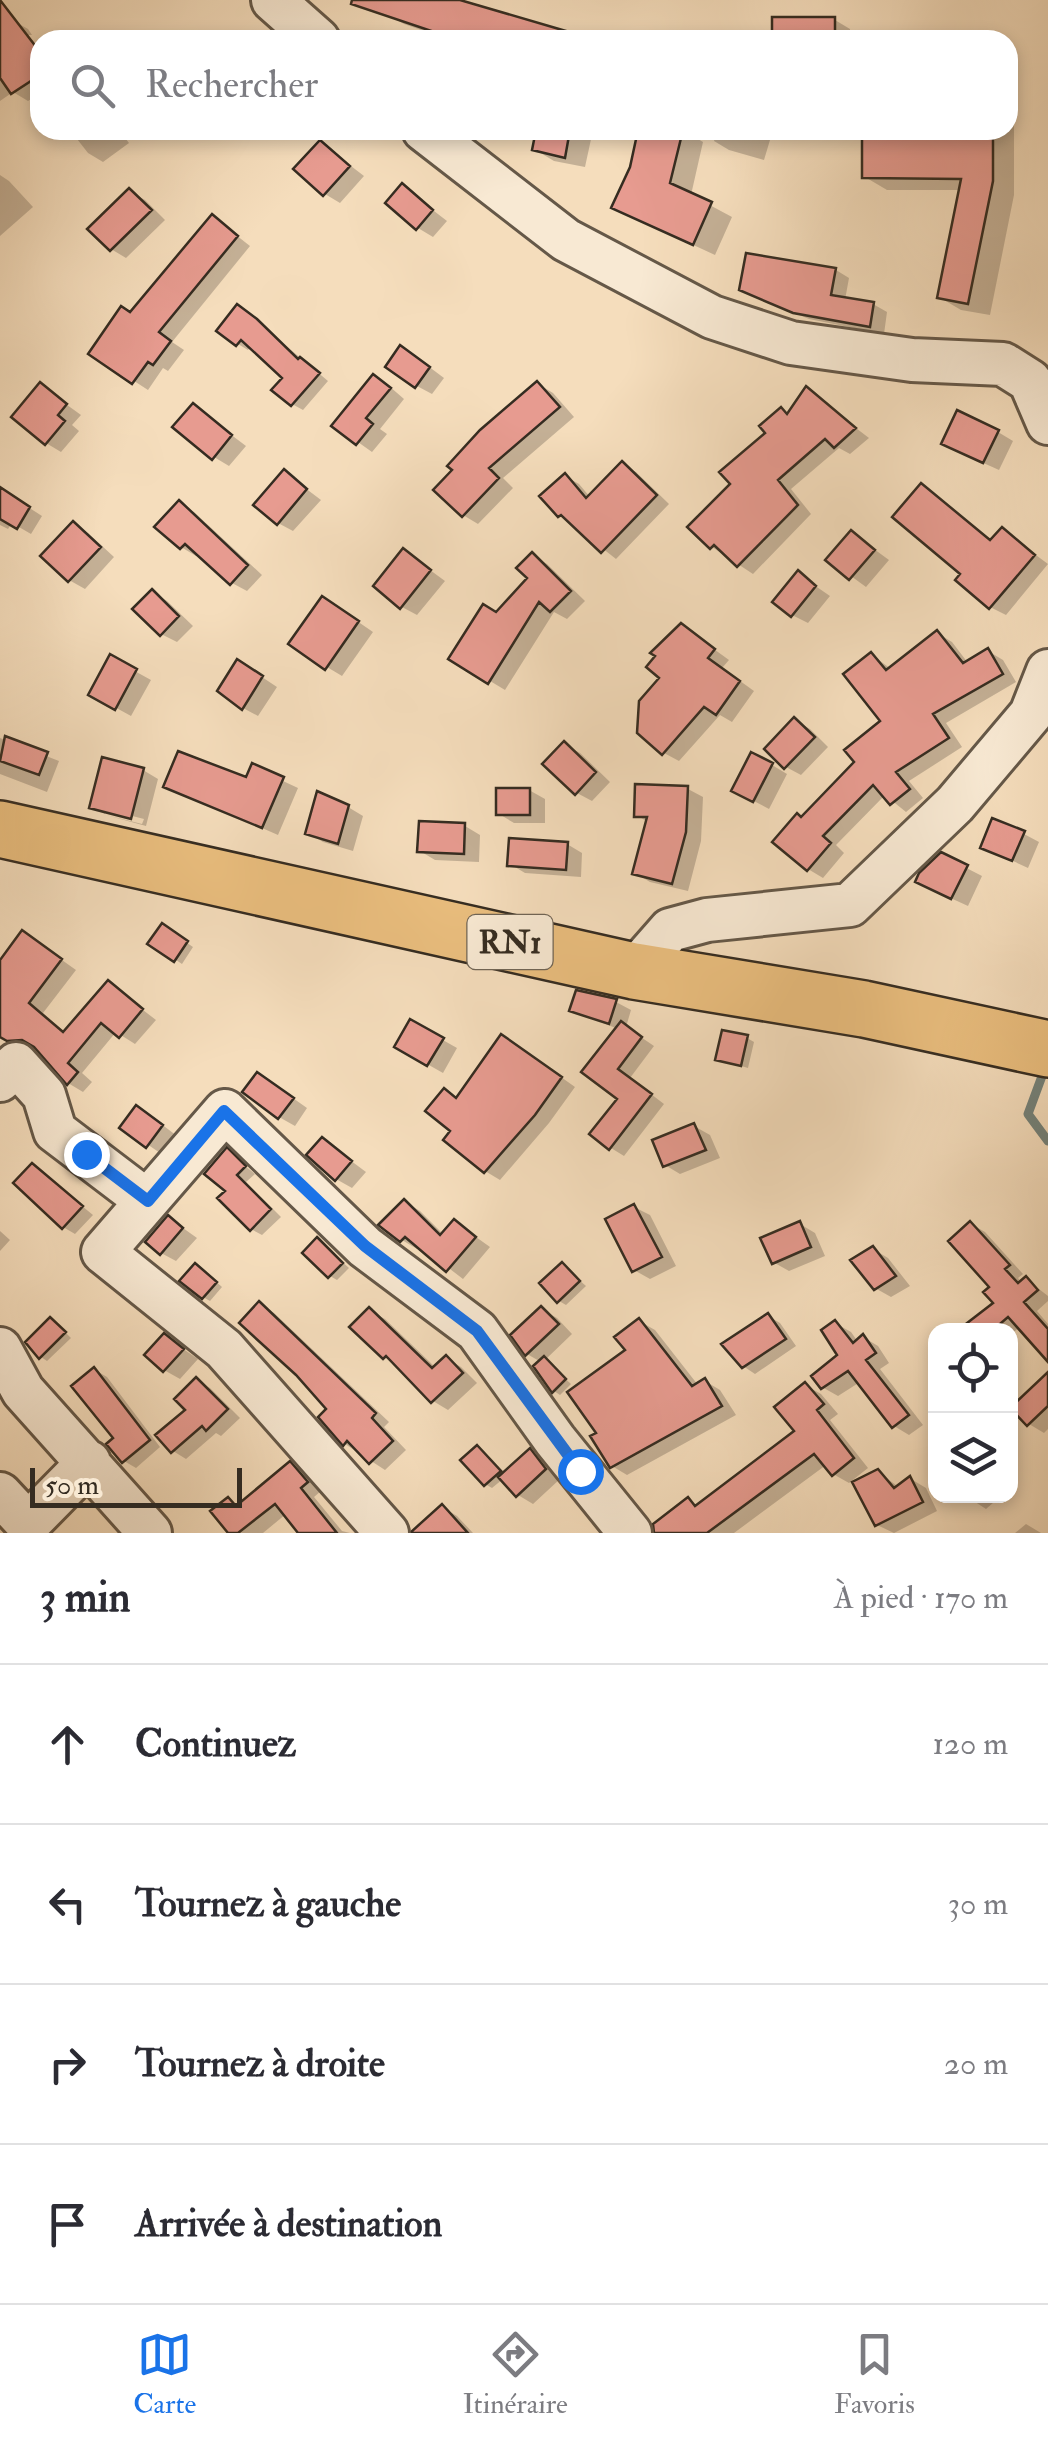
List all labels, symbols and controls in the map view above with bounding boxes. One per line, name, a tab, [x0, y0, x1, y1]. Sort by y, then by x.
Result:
search box	[30, 30, 1018, 140]
icon: search	[65, 58, 120, 113]
text: Rechercher	[145, 61, 318, 109]
road number: RN1	[468, 915, 552, 969]
route end	[64, 1132, 110, 1178]
map controls	[928, 1323, 1018, 1503]
button: locate	[928, 1323, 1018, 1413]
button: layers	[928, 1413, 1018, 1503]
route start	[558, 1449, 604, 1495]
scale bar	[30, 1463, 242, 1508]
text: 50 m	[45, 1468, 99, 1503]
text: 3 min	[40, 1572, 130, 1624]
text: À pied · 170 m	[834, 1578, 1008, 1618]
icon: ahead	[40, 1717, 95, 1772]
text: Continuez	[135, 1720, 296, 1768]
text: 120 m	[932, 1724, 1008, 1764]
icon: left	[40, 1877, 95, 1932]
text: Tournez à gauche	[135, 1880, 401, 1928]
text: 30 m	[948, 1884, 1008, 1924]
icon: right	[40, 2037, 95, 2092]
text: Tournez à droite	[135, 2040, 385, 2088]
text: 20 m	[944, 2044, 1008, 2084]
icon: arrive	[40, 2197, 95, 2252]
text: Arrivée à destination	[135, 2200, 442, 2248]
tab: Carte	[133, 2327, 196, 2422]
tab: Itinéraire	[463, 2327, 568, 2422]
tab: Favoris	[834, 2327, 915, 2422]

